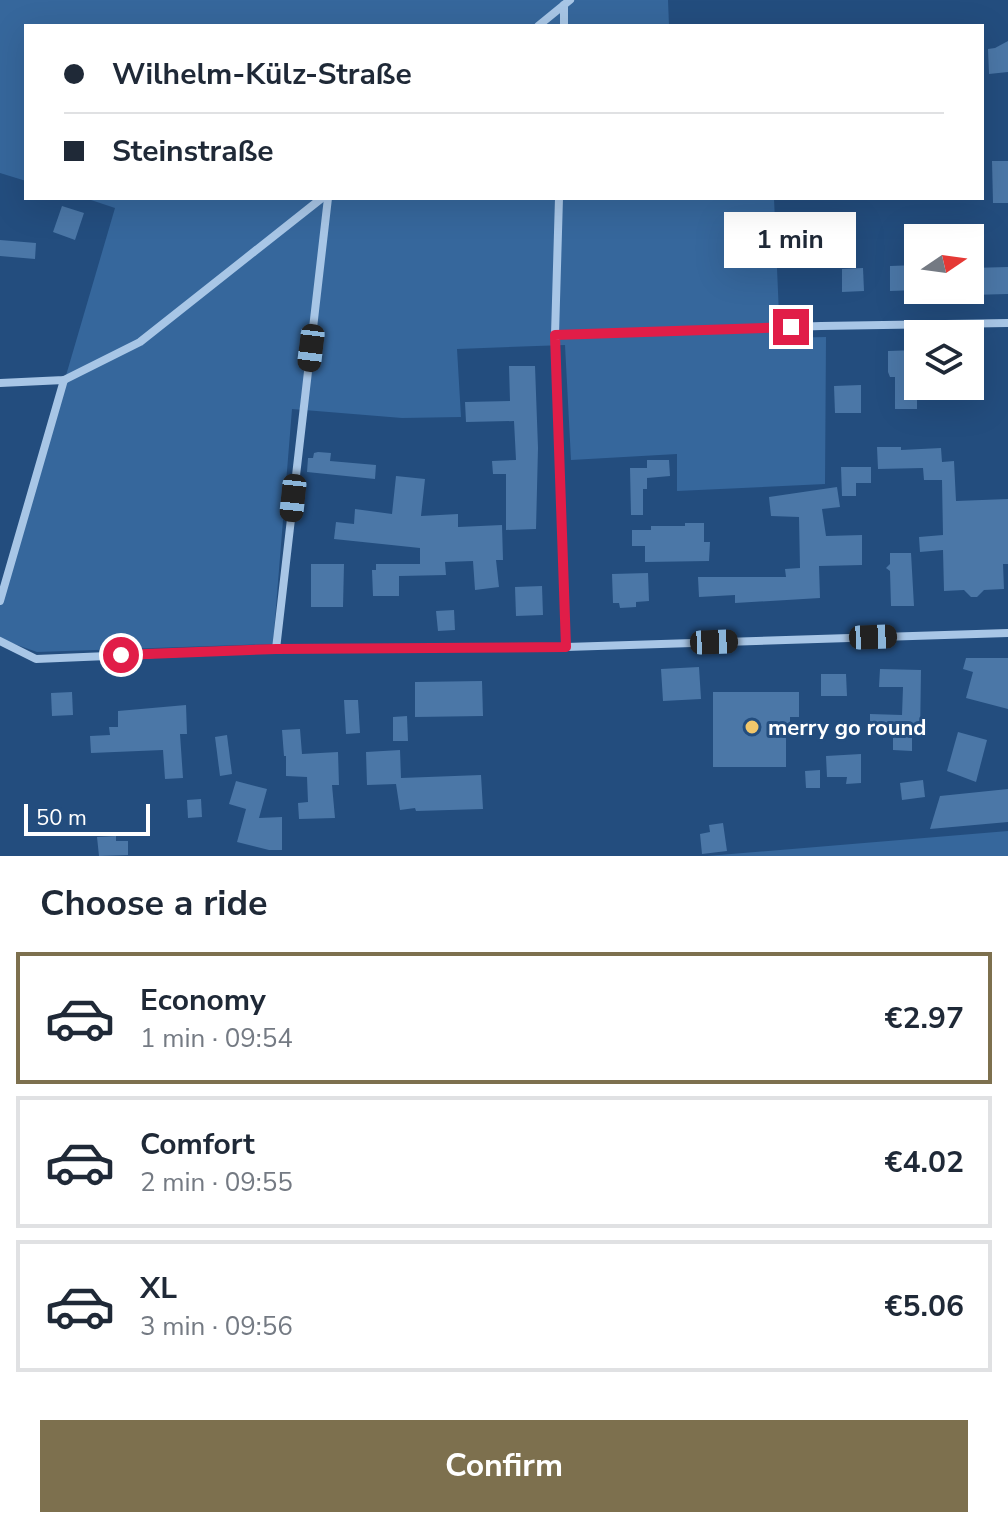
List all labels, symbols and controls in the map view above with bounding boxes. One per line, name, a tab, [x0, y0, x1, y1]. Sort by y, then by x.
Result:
text: Wilhelm-Külz-Straße	[112, 54, 412, 95]
text: Steinstraße	[112, 131, 274, 172]
callout: 1 min	[725, 211, 857, 267]
text: 1 min	[756, 222, 824, 257]
north arrow	[904, 224, 984, 304]
map controls	[904, 224, 984, 400]
route end	[773, 309, 809, 345]
button: layers	[904, 320, 984, 400]
car	[296, 323, 326, 373]
car	[279, 473, 307, 523]
car	[849, 624, 897, 650]
car	[690, 629, 738, 655]
route start	[103, 637, 139, 673]
place label: merry go round	[768, 713, 926, 743]
marker: merry go round	[743, 718, 761, 736]
scale bar	[24, 800, 150, 836]
text: 50 m	[36, 803, 87, 833]
text: Choose a ride	[40, 879, 268, 928]
text: Economy	[140, 980, 266, 1021]
icon: car	[44, 982, 116, 1054]
text: €2.97	[885, 998, 964, 1039]
text: 1 min · 09:54	[140, 1021, 293, 1056]
text: Comfort	[140, 1124, 255, 1165]
icon: car	[44, 1126, 116, 1198]
text: €4.02	[885, 1142, 964, 1183]
text: 2 min · 09:55	[140, 1165, 293, 1200]
text: XL	[140, 1268, 177, 1309]
icon: car	[44, 1270, 116, 1342]
text: €5.06	[885, 1286, 964, 1327]
text: 3 min · 09:56	[140, 1309, 293, 1344]
button: Confirm	[40, 1420, 968, 1512]

